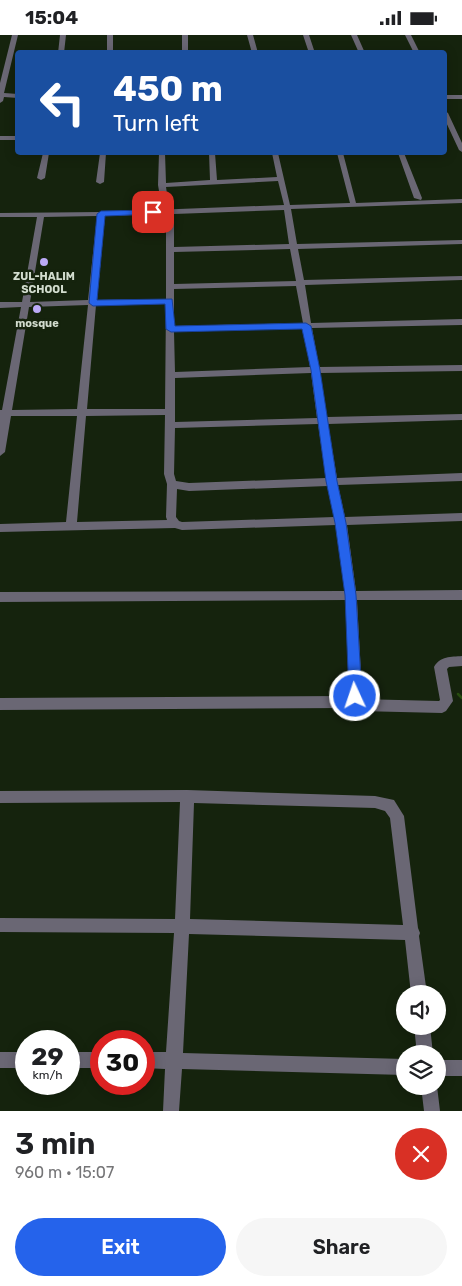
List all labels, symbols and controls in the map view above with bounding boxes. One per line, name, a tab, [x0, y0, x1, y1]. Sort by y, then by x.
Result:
text: 15:04	[25, 6, 78, 29]
text: 450 m	[113, 68, 223, 110]
icon: left	[30, 70, 95, 135]
text: Turn left	[113, 110, 199, 137]
pin	[132, 191, 174, 233]
icon: arrive	[139, 198, 167, 226]
marker: ZUL-HALIM SCHOOL	[38, 256, 50, 268]
place label: ZUL-HALIM SCHOOL	[13, 270, 75, 296]
marker: mosque	[31, 303, 43, 315]
place label: mosque	[15, 317, 59, 330]
position arrow	[328, 669, 380, 721]
map controls	[396, 985, 446, 1095]
button: sound	[396, 985, 446, 1035]
speed limit sign: 30	[90, 1030, 155, 1095]
text: 29	[31, 1042, 64, 1071]
button: layers	[396, 1045, 446, 1095]
text: km/h	[33, 1068, 62, 1082]
text: 3 min	[15, 1126, 95, 1162]
button: close	[395, 1128, 447, 1180]
text: 960 m · 15:07	[15, 1163, 114, 1182]
button: Exit	[15, 1218, 226, 1276]
button: Share	[236, 1218, 447, 1276]

